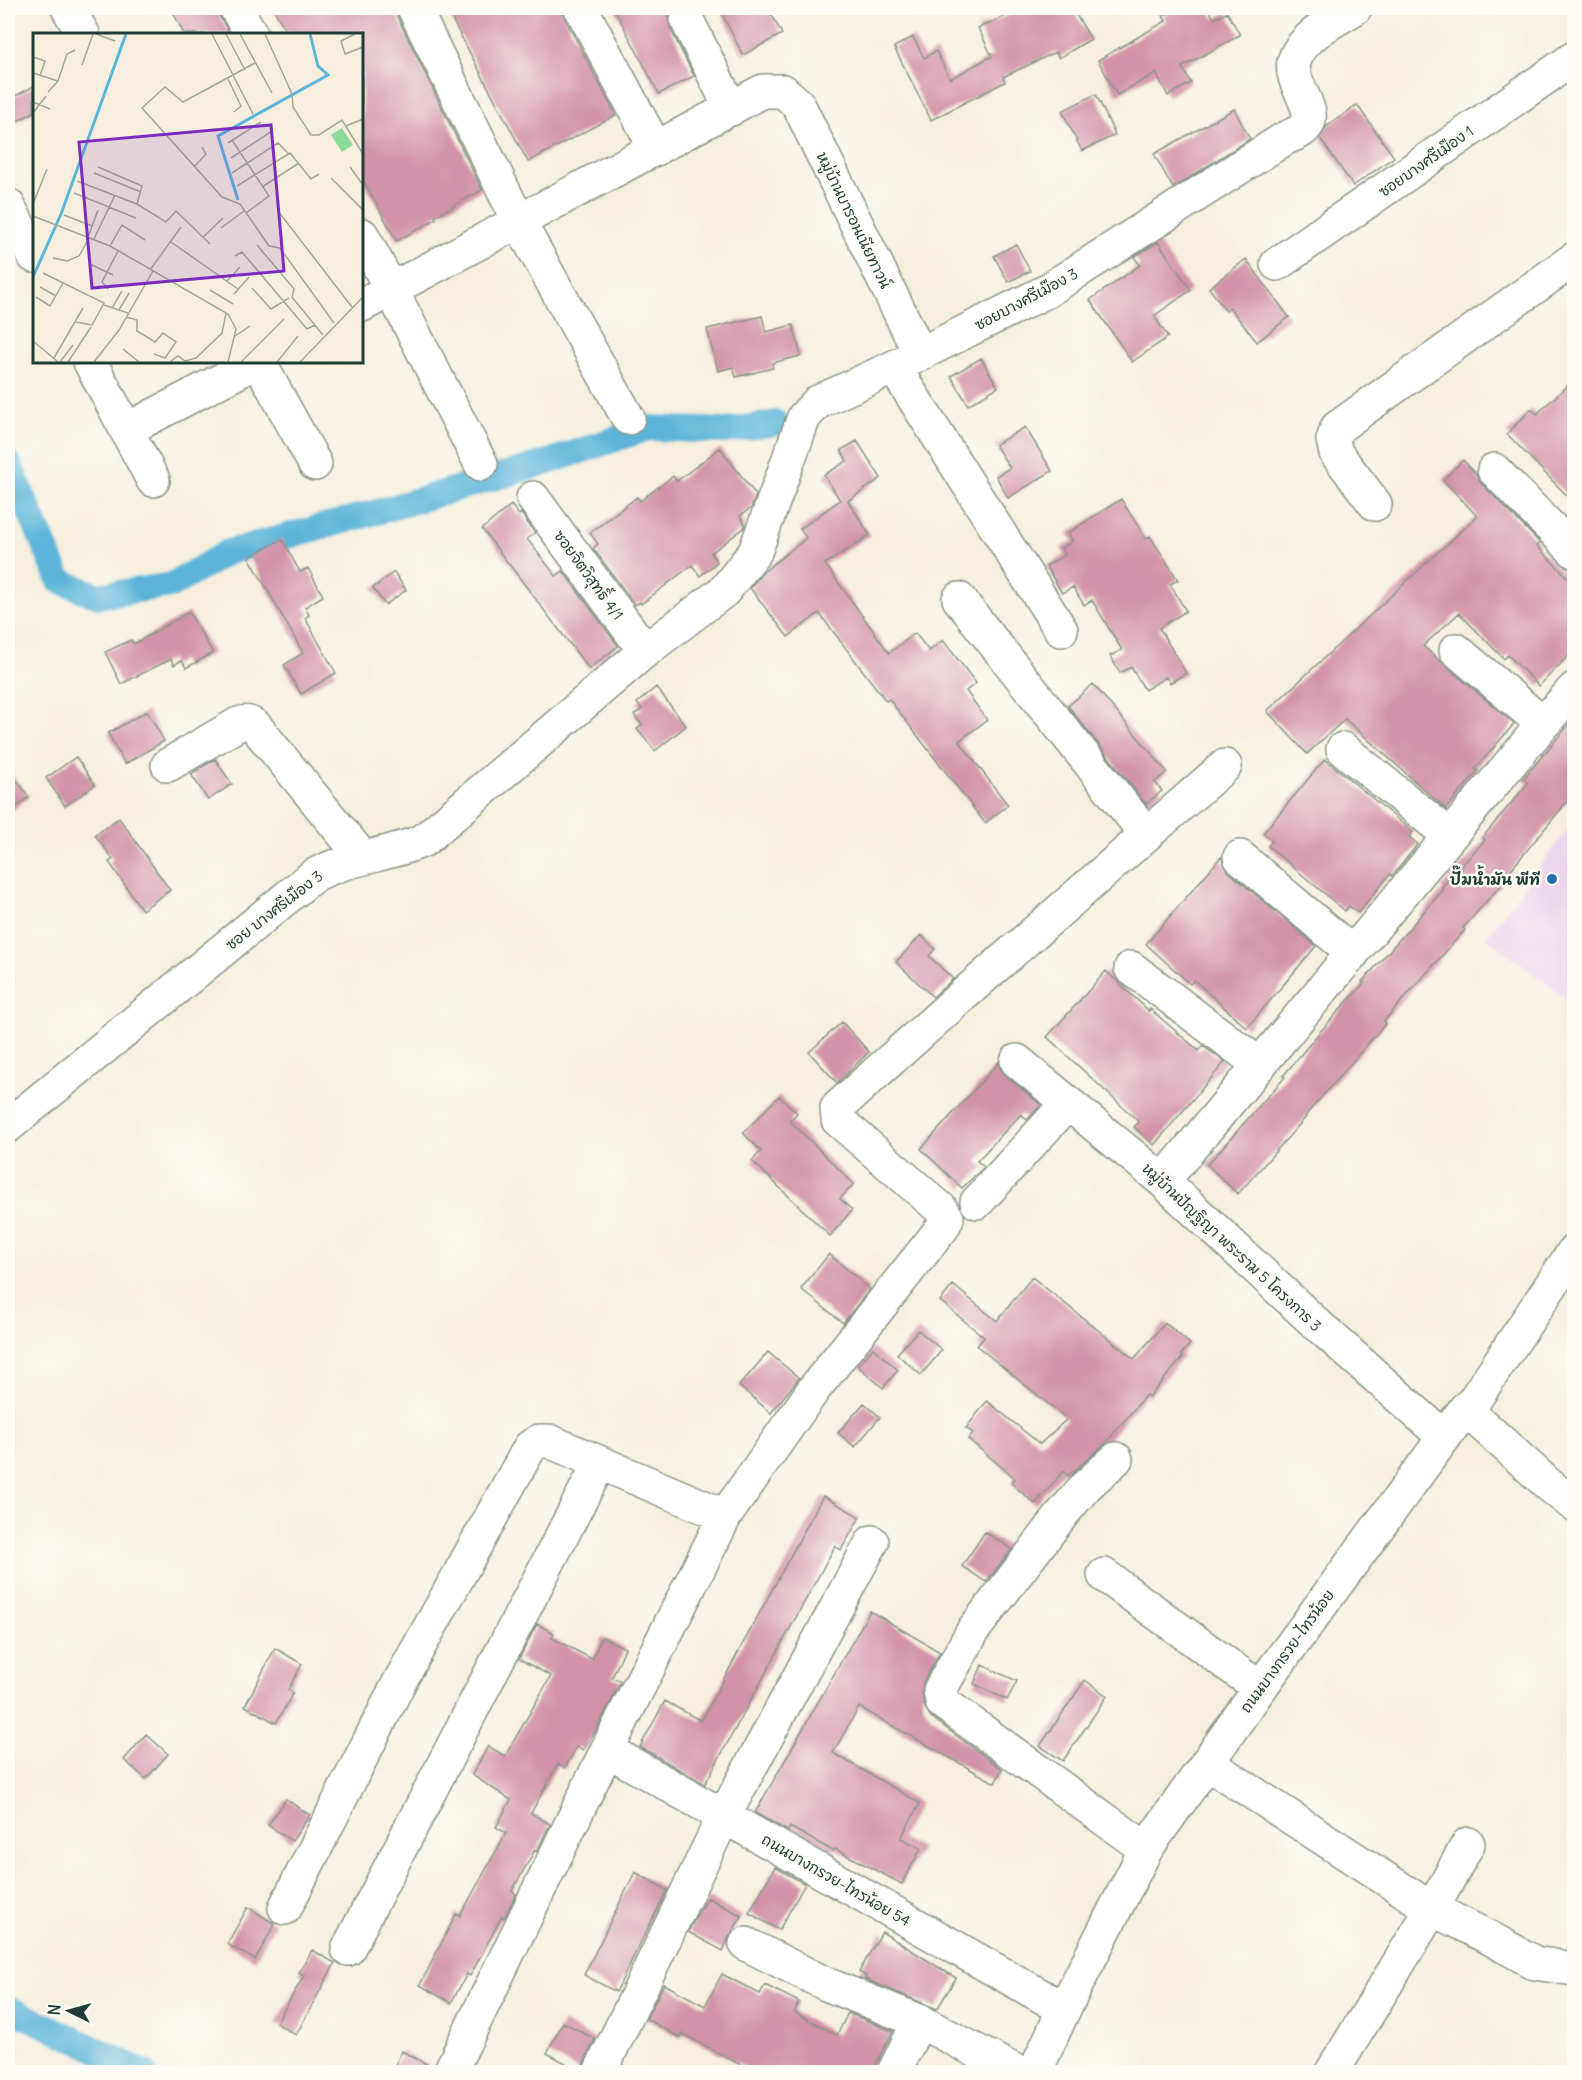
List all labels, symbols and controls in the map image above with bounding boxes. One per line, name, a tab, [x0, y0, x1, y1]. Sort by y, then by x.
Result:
inset map	[33, 33, 363, 363]
street label: ซอยบางศรีเมือง 1	[1375, 121, 1477, 201]
street label: หมู่บ้านบารอนเนียทาวน์	[811, 149, 895, 292]
street label: ซอยบางศรีเมือง 3	[971, 264, 1081, 334]
street label: ซอยจิตวิสุทธิ์ 4/1	[549, 524, 631, 625]
place label: ปั๊มน้ำมัน พีที	[1450, 864, 1540, 889]
street label: ซอย บางศรีเมือง 3	[222, 866, 326, 954]
marker: ปั๊มน้ำมัน พีที	[1545, 872, 1559, 886]
street label: หมู่บ้านปัญฐิญา พระราม 5 โครงการ 3	[1137, 1159, 1326, 1337]
street label: ถนนบางกรวย-ไทรน้อย	[1236, 1586, 1338, 1716]
street label: ถนนบางกรวย-ไทรน้อย 54	[758, 1830, 914, 1931]
north arrow	[39, 1981, 99, 2041]
text: N	[44, 2003, 65, 2016]

